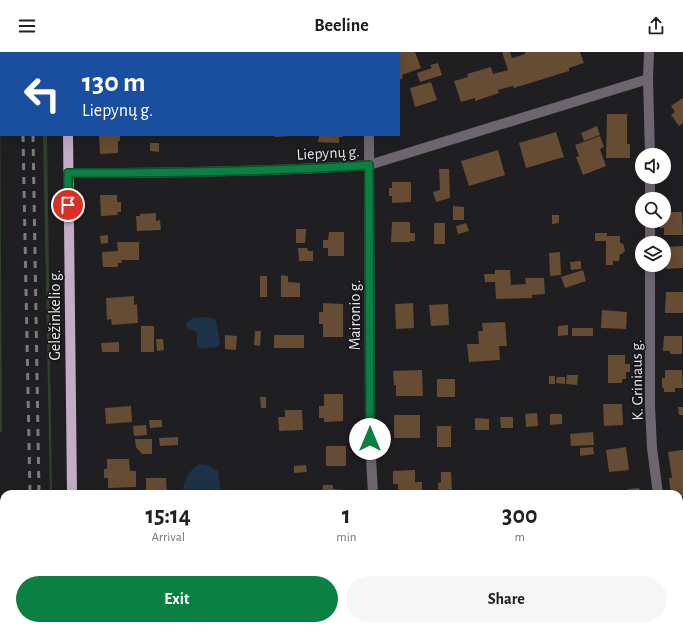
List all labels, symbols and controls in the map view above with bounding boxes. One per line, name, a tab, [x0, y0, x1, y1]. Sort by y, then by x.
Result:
icon: menu	[16, 15, 38, 37]
icon: share	[645, 15, 667, 37]
text: Beeline	[314, 17, 369, 35]
icon: left	[16, 68, 68, 120]
text: 130 m	[82, 69, 146, 97]
text: Liepynų g.	[82, 102, 153, 120]
street label: Liepynų g.	[296, 143, 360, 164]
map controls	[635, 148, 671, 272]
button: sound	[635, 148, 671, 184]
pin	[51, 188, 85, 222]
button: search	[635, 192, 671, 228]
icon: arrive	[57, 194, 79, 216]
button: layers	[635, 236, 671, 272]
street label: Geležinkelio g.	[47, 270, 63, 360]
street label: Maironio g.	[347, 280, 363, 350]
street label: K. Griniaus g.	[628, 339, 646, 421]
position arrow	[349, 418, 391, 460]
text: 15:14	[146, 504, 191, 528]
text: 1	[342, 504, 351, 528]
text: 300	[502, 504, 537, 528]
text: Arrival	[151, 531, 185, 544]
text: min	[336, 531, 357, 544]
text: m	[515, 531, 525, 544]
button: Exit	[16, 576, 338, 622]
button: Share	[346, 576, 667, 622]

